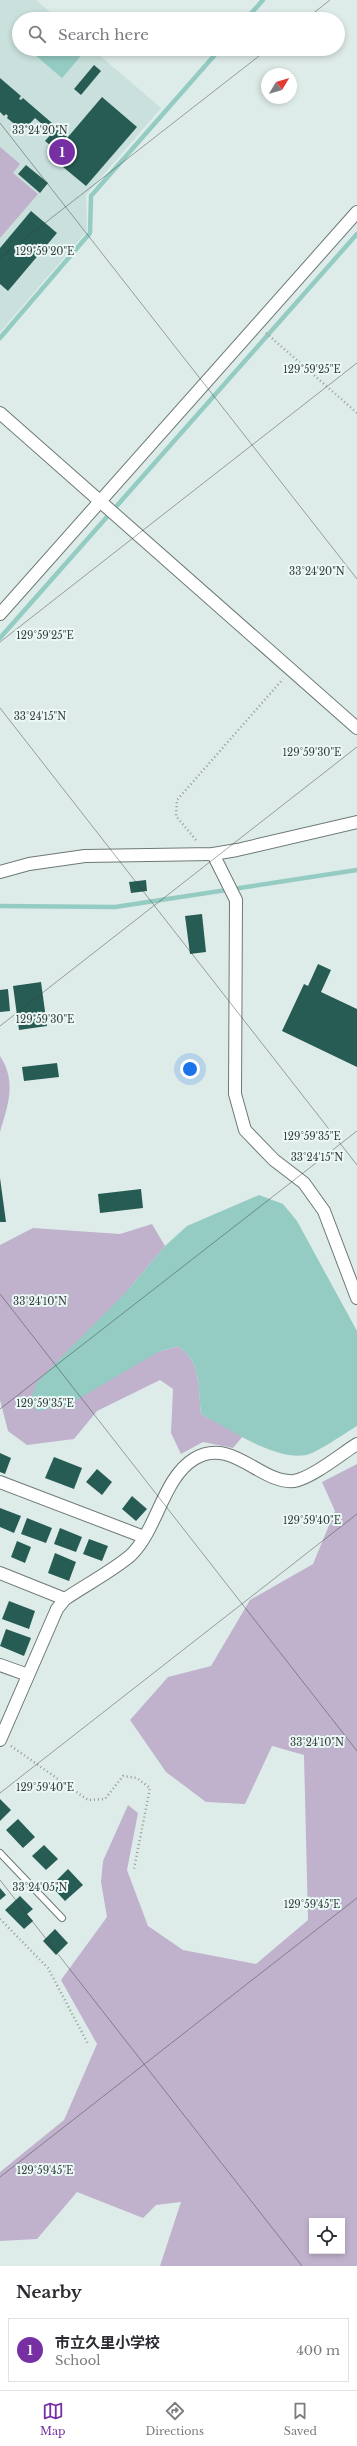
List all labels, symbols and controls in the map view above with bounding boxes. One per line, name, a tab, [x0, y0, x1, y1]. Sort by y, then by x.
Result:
search box	[12, 12, 345, 56]
icon: search	[26, 23, 48, 45]
text: Search here	[58, 25, 149, 44]
north arrow	[261, 68, 297, 104]
text: 33°24'20"N	[12, 124, 68, 137]
pin: 1	[49, 137, 75, 167]
text: 129°59'20"E	[16, 245, 74, 258]
text: 129°59'25"E	[283, 363, 341, 376]
text: 33°24'20"N	[289, 565, 345, 578]
text: 129°59'25"E	[16, 629, 74, 642]
text: 33°24'15"N	[14, 710, 66, 723]
text: 129°59'30"E	[283, 746, 341, 759]
text: 129°59'30"E	[16, 1013, 74, 1026]
your location	[180, 1059, 200, 1079]
text: 129°59'35"E	[283, 1130, 341, 1143]
text: 33°24'15"N	[291, 1151, 343, 1164]
text: 33°24'10"N	[13, 1295, 67, 1308]
text: 129°59'35"E	[16, 1397, 74, 1410]
text: 129°59'40"E	[283, 1514, 341, 1527]
text: 33°24'10"N	[290, 1736, 344, 1749]
text: 129°59'40"E	[16, 1781, 74, 1794]
text: 33°24'05"N	[12, 1881, 68, 1894]
text: 129°59'45"E	[284, 1898, 340, 1911]
text: 129°59'45"E	[17, 2164, 73, 2177]
map controls	[309, 2218, 345, 2254]
button: locate	[309, 2218, 345, 2254]
text: Nearby	[16, 2282, 82, 2303]
text: 市立久里小学校	[55, 2333, 160, 2352]
text: 1	[27, 2342, 33, 2359]
text: 400 m	[296, 2342, 340, 2359]
text: School	[55, 2352, 101, 2369]
tab: Map	[40, 2400, 66, 2438]
tab: Directions	[145, 2400, 204, 2438]
tab: Saved	[284, 2400, 317, 2438]

